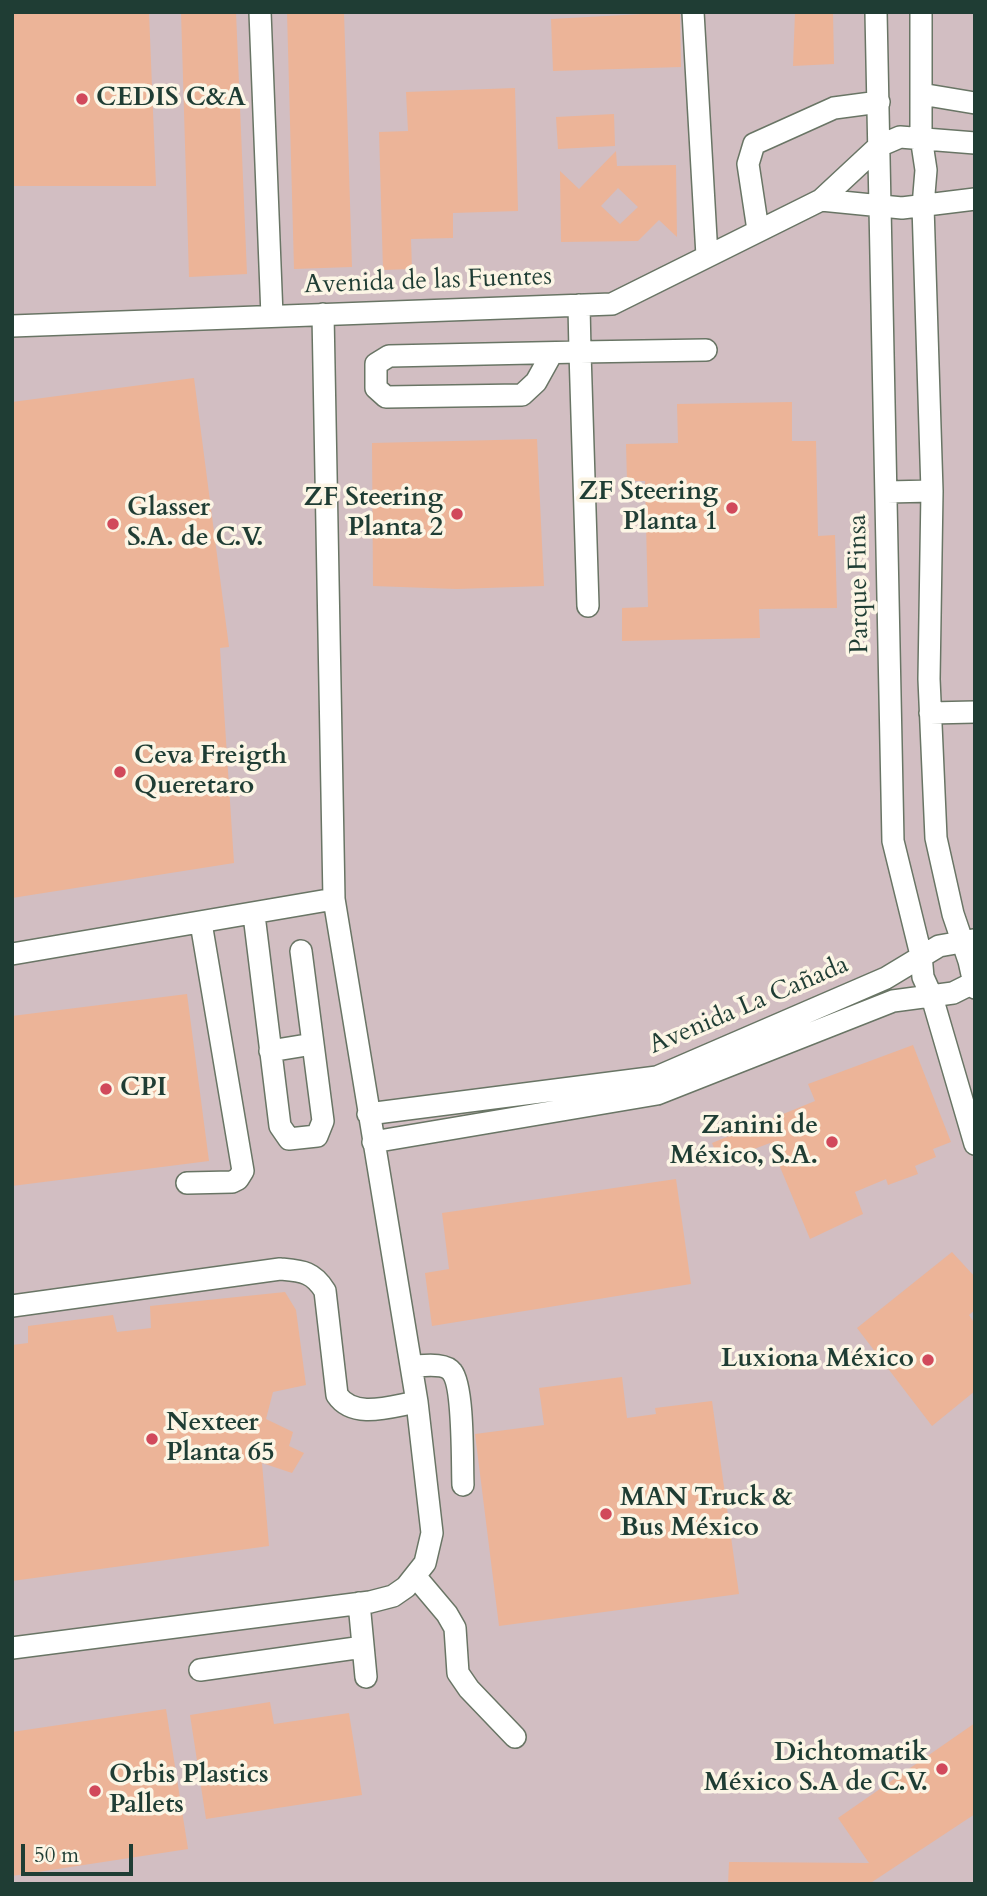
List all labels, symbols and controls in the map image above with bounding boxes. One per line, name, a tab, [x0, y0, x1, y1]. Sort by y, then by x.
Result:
place label: CEDIS C&A	[96, 83, 246, 115]
marker: CEDIS C&A	[74, 91, 90, 107]
street label: Avenida de las Fuentes	[303, 262, 553, 302]
place label: ZF Steering Planta 1	[578, 477, 718, 538]
place label: ZF Steering Planta 2	[303, 483, 443, 544]
place label: Glasser S.A. de C.V.	[127, 493, 264, 554]
marker: ZF Steering Planta 1	[724, 500, 740, 516]
marker: ZF Steering Planta 2	[449, 506, 465, 522]
street label: Parque Finsa	[843, 514, 877, 654]
marker: Glasser S.A. de C.V.	[105, 516, 121, 532]
place label: Ceva Freigth Queretaro	[134, 741, 287, 802]
marker: Ceva Freigth Queretaro	[112, 764, 128, 780]
street label: Avenida La Cañada	[645, 950, 853, 1062]
place label: CPI	[120, 1073, 167, 1105]
marker: CPI	[98, 1081, 114, 1097]
place label: Zanini de México, S.A.	[670, 1111, 818, 1172]
marker: Zanini de México, S.A.	[824, 1134, 840, 1150]
place label: Luxiona México	[721, 1344, 914, 1376]
marker: Luxiona México	[920, 1352, 936, 1368]
place label: Nexteer Planta 65	[166, 1408, 274, 1470]
marker: Nexteer Planta 65	[144, 1431, 160, 1447]
place label: MAN Truck & Bus México	[620, 1483, 793, 1544]
marker: MAN Truck & Bus México	[598, 1506, 614, 1522]
place label: Dichtomatik México S.A de C.V.	[704, 1738, 928, 1800]
place label: Orbis Plastics Pallets	[109, 1760, 269, 1822]
marker: Dichtomatik México S.A de C.V.	[934, 1761, 950, 1777]
marker: Orbis Plastics Pallets	[87, 1783, 103, 1799]
scale bar	[24, 1829, 136, 1873]
text: 50 m	[34, 1841, 79, 1870]

